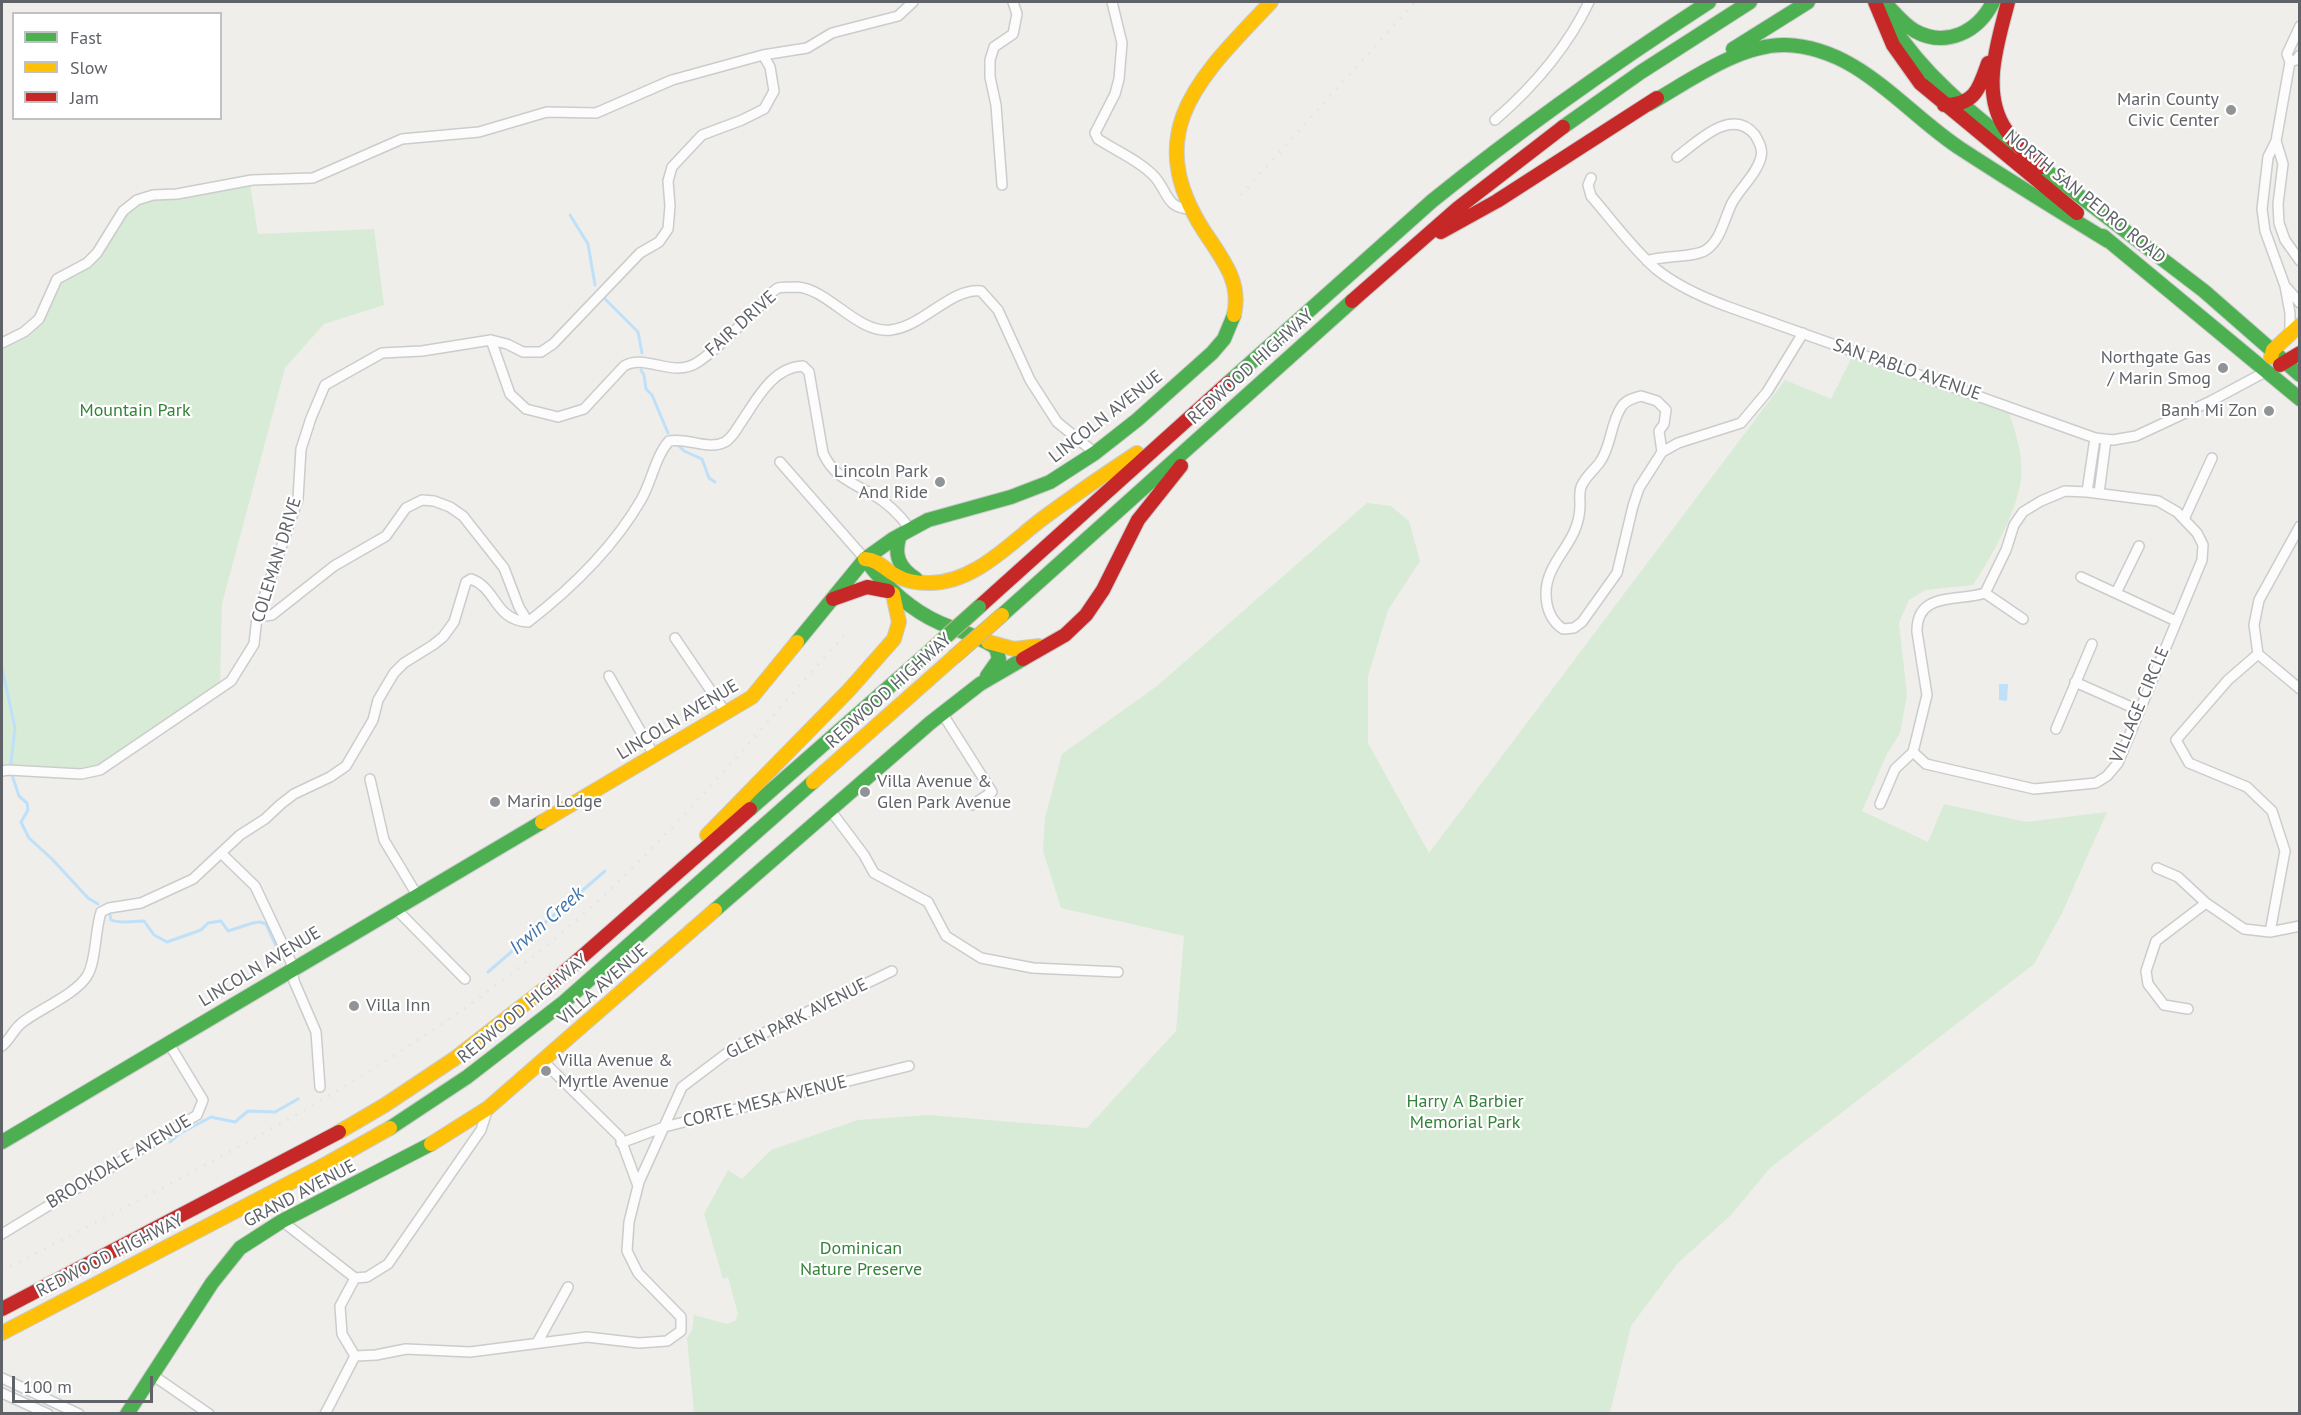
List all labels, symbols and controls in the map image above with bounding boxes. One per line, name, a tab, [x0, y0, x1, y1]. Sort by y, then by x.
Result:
legend	[12, 12, 222, 120]
text: Fast	[70, 26, 102, 49]
text: Slow	[70, 56, 108, 79]
text: Jam	[70, 86, 99, 109]
place label: Marin County Civic Center	[2117, 89, 2219, 132]
marker: Marin County Civic Center	[2224, 103, 2238, 117]
street label: NORTH SAN PEDRO ROAD	[2000, 126, 2170, 268]
street label: FAIR DRIVE	[701, 286, 781, 362]
street label: REDWOOD HIGHWAY	[1184, 305, 1318, 429]
street label: SAN PABLO AVENUE	[1830, 335, 1984, 405]
place label: Northgate Gas / Marin Smog	[2101, 347, 2211, 389]
marker: Northgate Gas / Marin Smog	[2216, 361, 2230, 375]
street label: LINCOLN AVENUE	[1045, 366, 1167, 468]
park label: Mountain Park	[79, 400, 191, 422]
place label: Banh Mi Zon	[2161, 400, 2257, 422]
marker: Banh Mi Zon	[2262, 404, 2276, 418]
place label: Lincoln Park And Ride	[834, 461, 928, 504]
marker: Lincoln Park And Ride	[933, 475, 947, 489]
street label: COLEMAN DRIVE	[248, 495, 306, 625]
street label: REDWOOD HIGHWAY	[822, 629, 956, 753]
street label: VILLAGE CIRCLE	[2106, 644, 2174, 766]
street label: LINCOLN AVENUE	[613, 675, 743, 765]
place label: Villa Avenue & Glen Park Avenue	[877, 771, 1011, 814]
marker: Villa Avenue & Glen Park Avenue	[858, 785, 872, 799]
place label: Marin Lodge	[507, 791, 602, 813]
marker: Marin Lodge	[488, 795, 502, 809]
water label: Irwin Creek	[505, 882, 589, 960]
street label: LINCOLN AVENUE	[195, 922, 325, 1012]
street label: VILLA AVENUE	[553, 940, 653, 1030]
street label: REDWOOD HIGHWAY	[453, 950, 593, 1068]
street label: GLEN PARK AVENUE	[723, 974, 871, 1064]
place label: Villa Inn	[366, 995, 430, 1017]
marker: Villa Inn	[347, 999, 361, 1013]
place label: Villa Avenue & Myrtle Avenue	[558, 1050, 673, 1092]
marker: Villa Avenue & Myrtle Avenue	[539, 1064, 553, 1078]
street label: CORTE MESA AVENUE	[681, 1071, 849, 1133]
park label: Harry A Barbier Memorial Park	[1406, 1091, 1524, 1134]
street label: BROOKDALE AVENUE	[43, 1110, 195, 1214]
street label: GRAND AVENUE	[240, 1155, 360, 1233]
street label: REDWOOD HIGHWAY	[33, 1210, 187, 1302]
park label: Dominican Nature Preserve	[800, 1238, 922, 1280]
scale bar	[15, 1364, 156, 1402]
text: 100 m	[23, 1375, 72, 1398]

